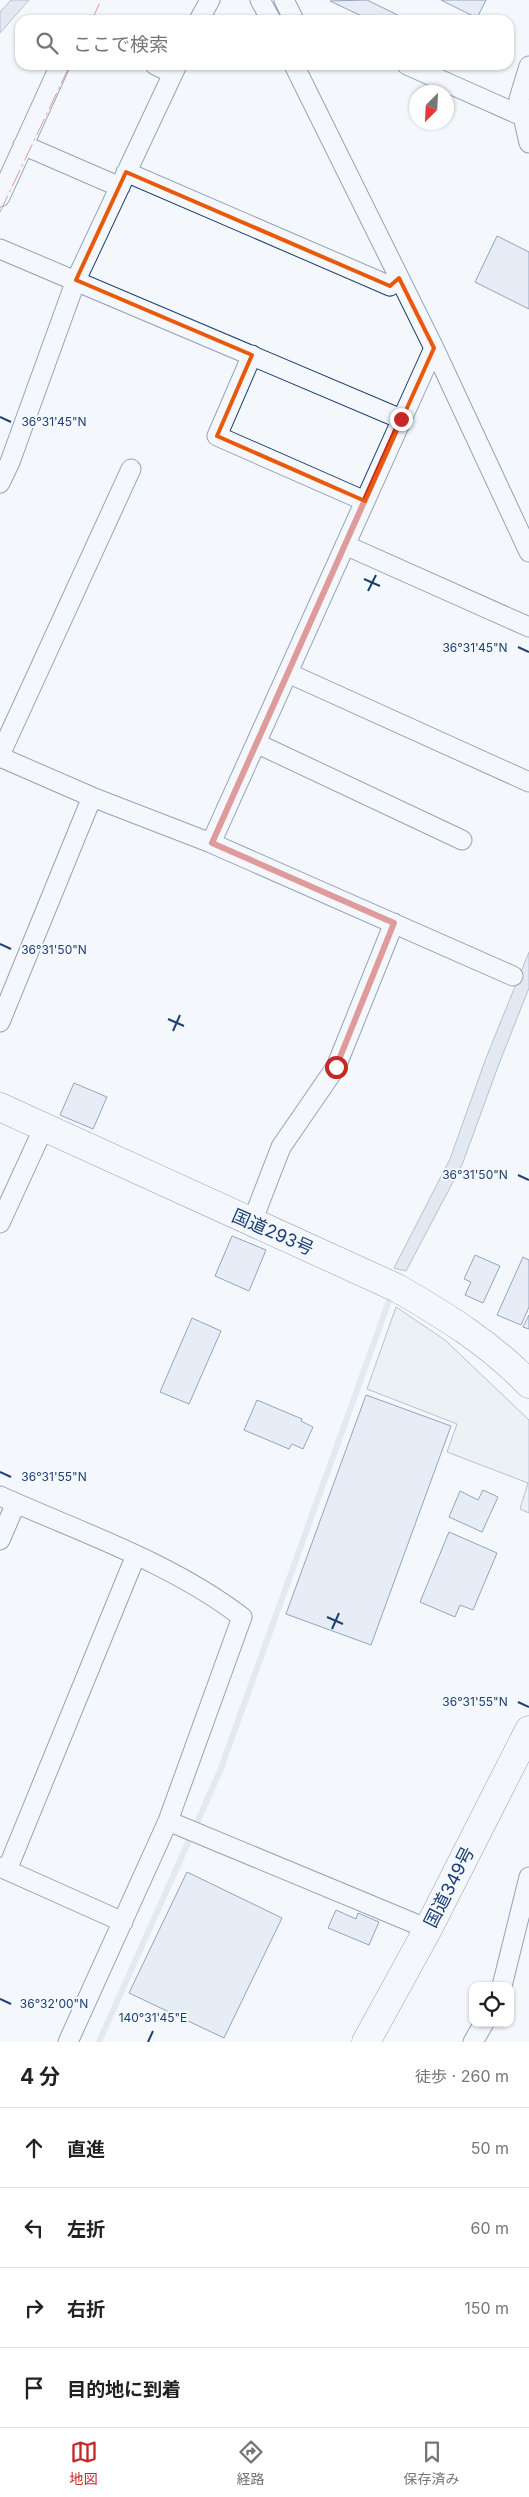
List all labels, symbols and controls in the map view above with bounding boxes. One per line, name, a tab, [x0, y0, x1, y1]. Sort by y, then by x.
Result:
search box	[15, 15, 514, 70]
icon: search	[33, 29, 61, 57]
text: ここで検索	[73, 33, 168, 56]
north arrow	[409, 85, 454, 130]
route end	[390, 408, 413, 431]
text: 36°31'45"N	[21, 414, 87, 429]
text: 36°31'45"N	[442, 640, 508, 655]
text: 36°31'50"N	[21, 942, 87, 957]
route start	[325, 1056, 348, 1079]
text: 36°31'50"N	[442, 1167, 508, 1182]
street label: 国道293号	[229, 1205, 317, 1259]
text: 36°31'55"N	[21, 1469, 87, 1484]
text: 36°31'55"N	[442, 1694, 508, 1709]
street label: 国道349号	[420, 1843, 478, 1931]
map controls	[469, 1982, 514, 2027]
button: locate	[469, 1982, 514, 2027]
text: 36°32'00"N	[20, 1996, 88, 2011]
text: 140°31'45"E	[119, 2010, 187, 2025]
text: 4 分	[20, 2064, 60, 2089]
text: 徒歩 · 260 m	[415, 2066, 509, 2086]
icon: ahead	[20, 2134, 48, 2162]
text: 直進	[67, 2138, 105, 2161]
text: 50 m	[471, 2138, 509, 2158]
icon: left	[20, 2214, 48, 2242]
text: 左折	[67, 2218, 105, 2241]
text: 60 m	[470, 2218, 509, 2238]
icon: right	[20, 2294, 48, 2322]
text: 右折	[67, 2298, 105, 2321]
text: 150 m	[464, 2298, 509, 2318]
icon: arrive	[20, 2374, 48, 2402]
text: 目的地に到着	[67, 2378, 181, 2401]
tab: 地図	[70, 2438, 98, 2488]
tab: 経路	[237, 2438, 265, 2488]
tab: 保存済み	[404, 2438, 460, 2488]

